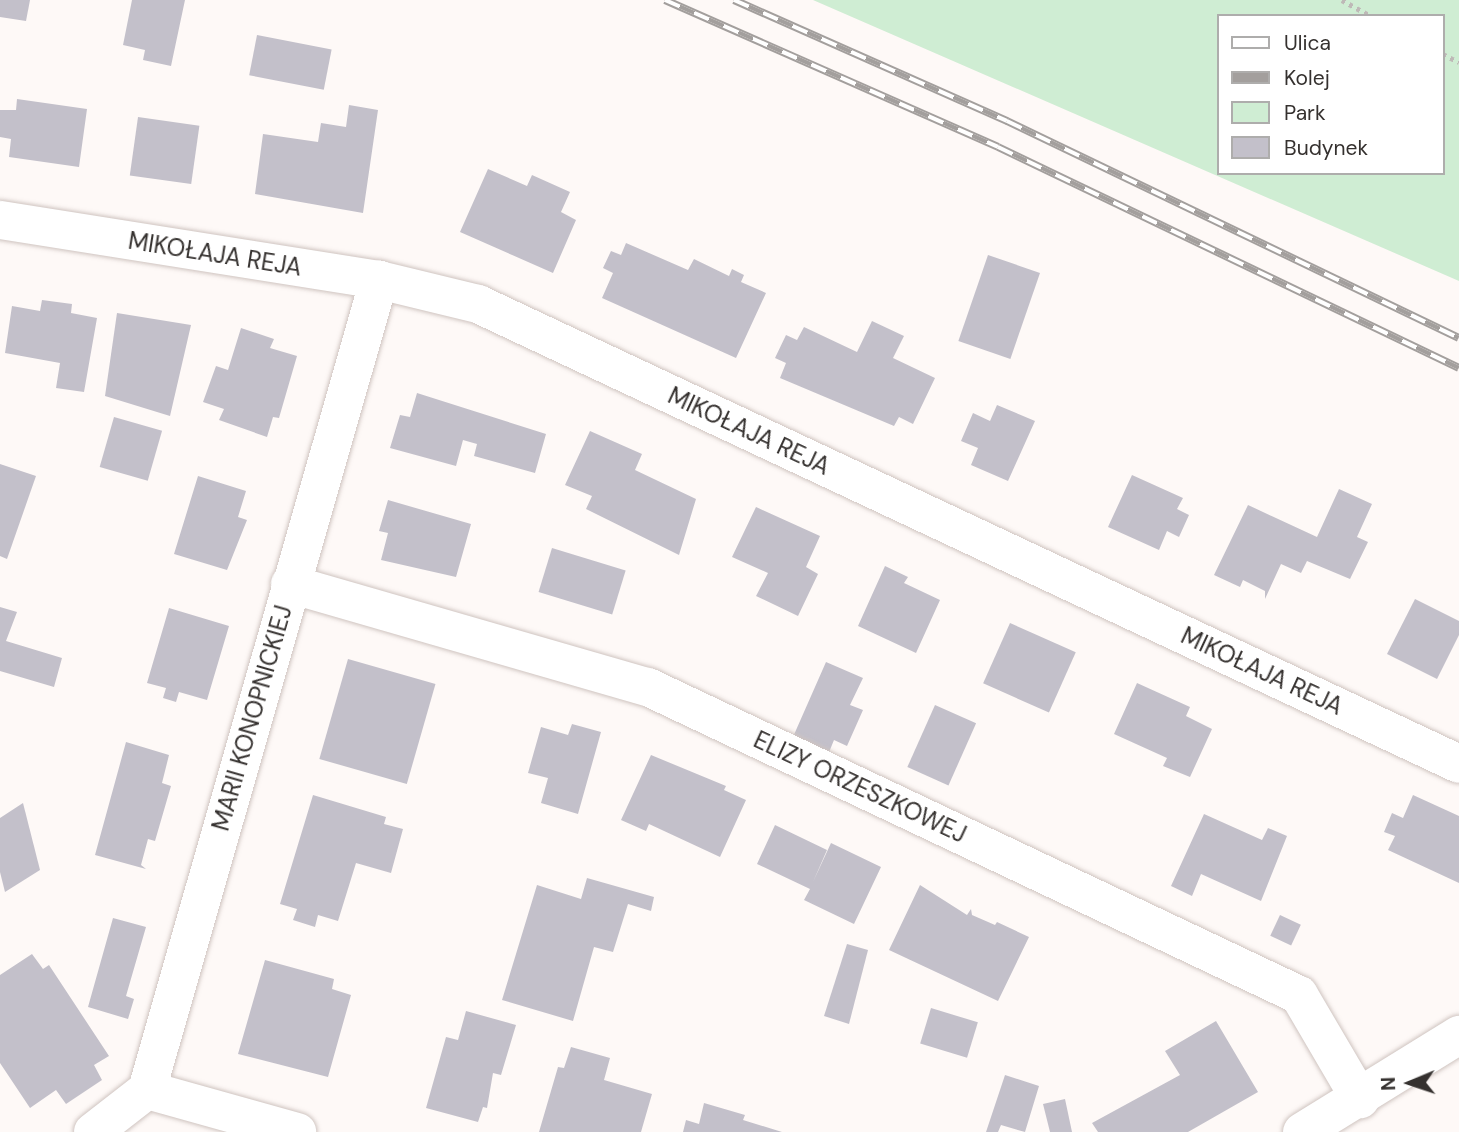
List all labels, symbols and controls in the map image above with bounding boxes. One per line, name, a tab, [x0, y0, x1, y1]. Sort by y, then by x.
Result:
legend	[1218, 14, 1445, 175]
text: Ulica	[1284, 29, 1331, 57]
text: Kolej	[1284, 64, 1330, 92]
text: Park	[1284, 99, 1325, 127]
text: Budynek	[1284, 134, 1368, 162]
street label: MIKOŁAJA REJA	[126, 226, 304, 282]
street label: MIKOŁAJA REJA	[663, 381, 835, 481]
street label: MARII KONOPNICKIEJ	[206, 602, 298, 834]
street label: MIKOŁAJA REJA	[1176, 621, 1348, 721]
street label: ELIZY ORZESZKOWEJ	[749, 725, 971, 849]
north arrow	[1375, 1048, 1445, 1118]
text: N	[1376, 1076, 1401, 1091]

